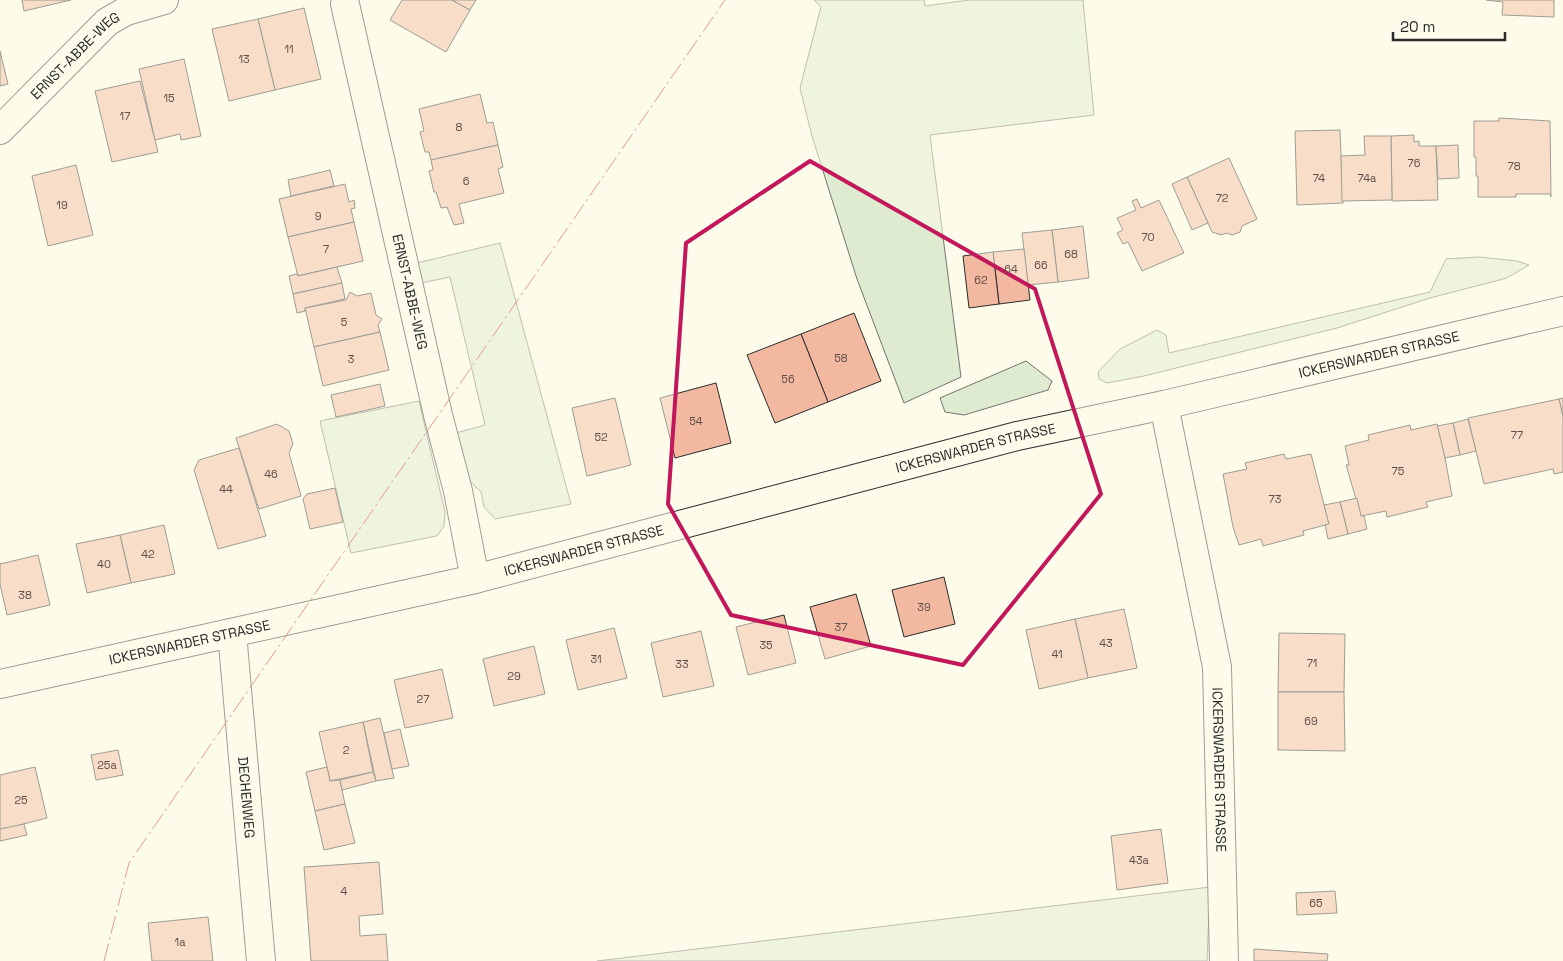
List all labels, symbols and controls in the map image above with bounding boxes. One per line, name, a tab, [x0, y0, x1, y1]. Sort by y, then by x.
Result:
street label: ERNST-ABBE-WEG	[27, 8, 123, 103]
scale bar	[1393, 10, 1506, 42]
text: 20 m	[1400, 17, 1435, 36]
house number: 11	[284, 42, 294, 56]
house number: 13	[238, 52, 250, 66]
house number: 15	[163, 91, 175, 105]
house number: 17	[120, 109, 130, 123]
house number: 8	[456, 120, 463, 134]
house number: 76	[1408, 156, 1421, 170]
house number: 78	[1507, 159, 1521, 173]
house number: 74	[1313, 171, 1325, 185]
house number: 74a	[1358, 171, 1377, 185]
house number: 6	[463, 174, 470, 188]
house number: 72	[1216, 191, 1229, 205]
house number: 19	[56, 198, 68, 212]
house number: 9	[315, 209, 322, 223]
house number: 70	[1141, 230, 1155, 244]
street label: ERNST-ABBE-WEG	[388, 232, 432, 351]
house number: 7	[323, 242, 329, 256]
house number: 68	[1064, 247, 1078, 261]
house number: 66	[1034, 258, 1048, 272]
house number: 64	[1004, 262, 1018, 276]
house number: 62	[974, 273, 988, 287]
house number: 5	[341, 315, 348, 329]
street label: ICKERSWARDER STRASSE	[1297, 327, 1461, 382]
house number: 58	[834, 351, 848, 365]
house number: 3	[348, 352, 355, 366]
house number: 56	[781, 372, 795, 386]
house number: 54	[689, 414, 703, 428]
street label: ICKERSWARDER STRASSE	[894, 419, 1057, 477]
house number: 77	[1511, 428, 1523, 442]
house number: 52	[594, 430, 608, 444]
house number: 75	[1392, 464, 1405, 478]
house number: 46	[264, 467, 278, 481]
house number: 44	[219, 482, 233, 496]
house number: 73	[1269, 492, 1282, 506]
street label: ICKERSWARDER STRASSE	[502, 521, 666, 580]
house number: 42	[141, 547, 155, 561]
house number: 40	[97, 557, 111, 571]
house number: 38	[18, 588, 32, 602]
house number: 39	[917, 600, 931, 614]
street label: ICKERSWARDER STRASSE	[107, 616, 272, 669]
house number: 37	[835, 620, 847, 634]
house number: 43	[1099, 636, 1113, 650]
house number: 35	[759, 638, 773, 652]
house number: 41	[1051, 647, 1063, 661]
house number: 31	[590, 652, 602, 666]
house number: 71	[1307, 656, 1317, 670]
house number: 33	[675, 657, 689, 671]
house number: 29	[507, 669, 521, 683]
street label: ICKERSWARDER STRASSE	[1208, 687, 1230, 852]
house number: 27	[417, 692, 429, 706]
house number: 69	[1304, 714, 1318, 728]
house number: 2	[343, 743, 350, 757]
street label: DECHENWEG	[234, 756, 259, 839]
house number: 25a	[97, 758, 117, 772]
house number: 25	[14, 793, 28, 807]
house number: 43a	[1129, 853, 1150, 867]
house number: 4	[341, 884, 348, 898]
house number: 65	[1309, 896, 1323, 910]
house number: 1a	[175, 935, 186, 949]

